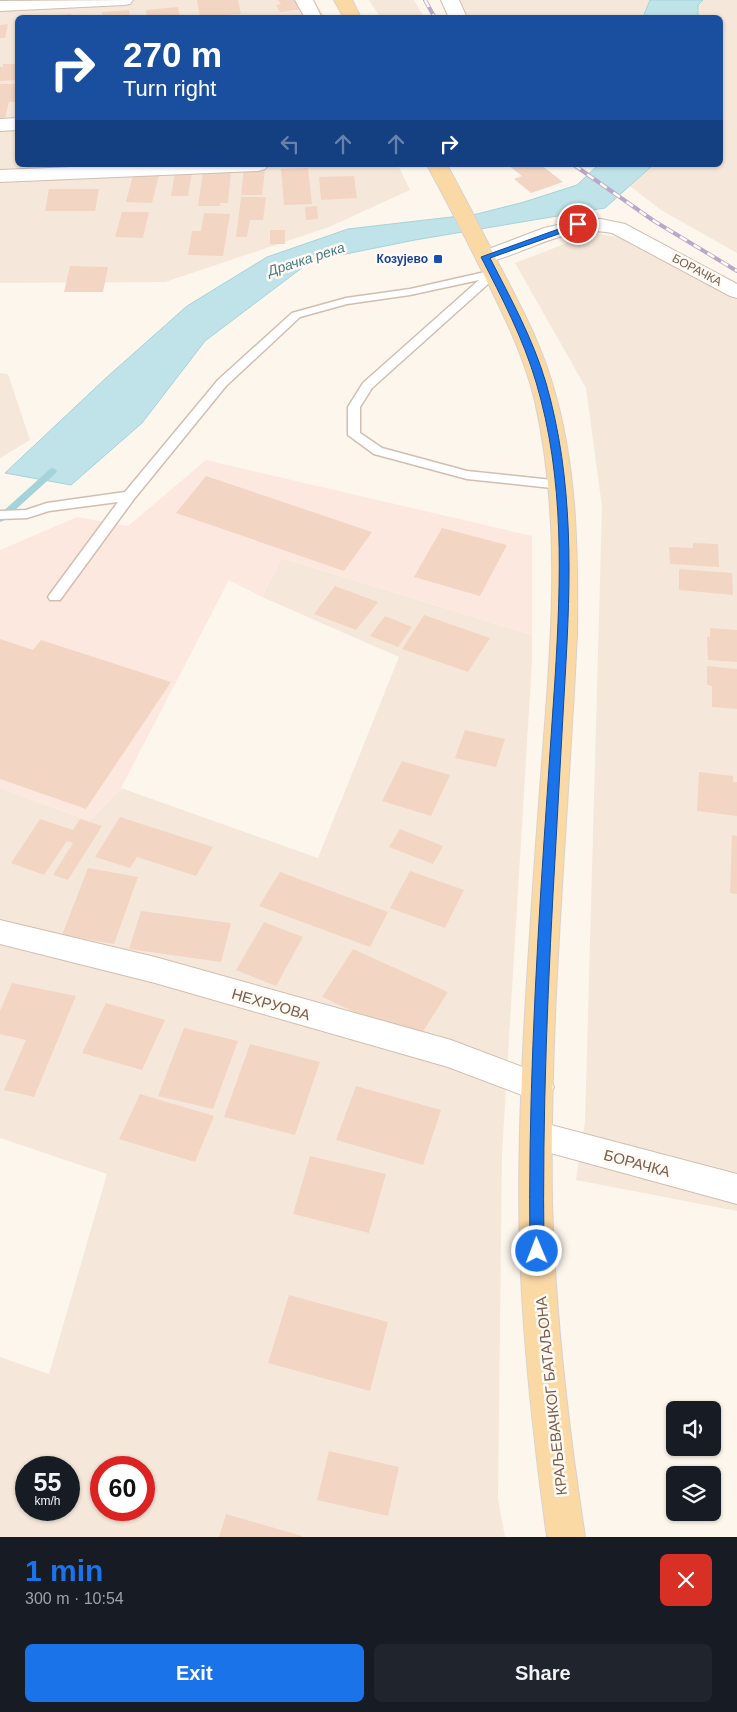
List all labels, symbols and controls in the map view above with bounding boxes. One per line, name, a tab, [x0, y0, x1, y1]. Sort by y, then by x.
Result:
icon: right	[40, 35, 105, 100]
text: 270 m	[123, 35, 222, 74]
text: Turn right	[123, 76, 216, 101]
icon: left	[276, 130, 304, 158]
icon: ahead	[329, 130, 357, 158]
icon: ahead	[382, 130, 410, 158]
icon: right	[435, 130, 463, 158]
pin	[557, 203, 599, 245]
icon: arrive	[564, 210, 592, 238]
water label: Драчка река	[264, 239, 347, 280]
street label: БОРАЧКА	[670, 251, 724, 289]
place label: Козујево	[377, 252, 428, 266]
marker: Козујево	[432, 253, 444, 265]
street label: НЕХРУОВА	[230, 985, 312, 1023]
street label: БОРАЧКА	[602, 1146, 672, 1180]
position arrow	[510, 1224, 562, 1276]
street label: КРАЉЕВАЧКОГ БАТАЉОНА	[532, 1296, 570, 1496]
map controls	[666, 1401, 721, 1521]
button: sound	[666, 1401, 721, 1456]
speed limit sign: 60	[90, 1456, 155, 1521]
button: layers	[666, 1466, 721, 1521]
text: 55	[34, 1468, 61, 1496]
text: km/h	[34, 1494, 61, 1508]
text: 1 min	[25, 1554, 103, 1587]
button: close	[660, 1554, 712, 1606]
text: 300 m · 10:54	[25, 1590, 124, 1607]
button: Exit	[25, 1644, 364, 1702]
button: Share	[374, 1644, 712, 1702]

